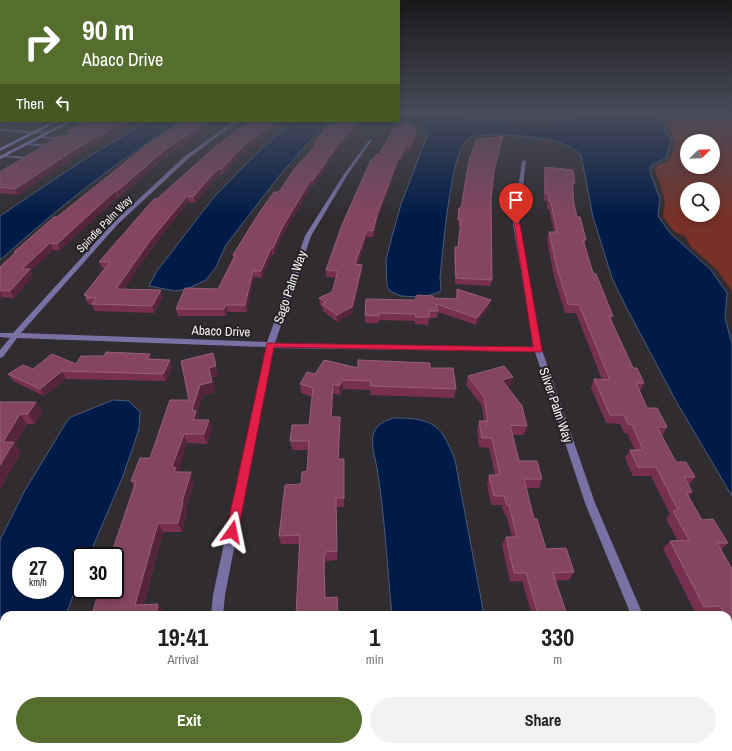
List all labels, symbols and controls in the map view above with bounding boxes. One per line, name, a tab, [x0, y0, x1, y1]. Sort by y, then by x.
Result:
text: 90 m	[82, 11, 134, 49]
icon: right	[16, 16, 68, 68]
text: Abaco Drive	[82, 47, 163, 72]
icon: left	[52, 92, 74, 114]
text: Then	[16, 93, 44, 114]
north arrow	[680, 134, 720, 174]
map controls	[680, 134, 720, 222]
button: search	[680, 182, 720, 222]
pin	[499, 183, 533, 224]
icon: arrive	[505, 189, 527, 211]
street label: Spindle Palm Way	[73, 192, 135, 255]
street label: Sago Palm Way	[270, 248, 311, 326]
street label: Abaco Drive	[190, 321, 251, 341]
street label: Silver Palm Way	[535, 365, 577, 445]
position arrow	[211, 511, 253, 553]
speed limit sign: 30	[72, 547, 124, 599]
text: 27	[29, 554, 47, 581]
text: km/h	[29, 576, 47, 589]
text: 19:41	[158, 621, 208, 653]
text: 1	[369, 621, 380, 653]
text: 330	[541, 621, 574, 653]
text: Arrival	[168, 651, 198, 668]
text: min	[366, 651, 384, 668]
text: m	[553, 651, 562, 668]
button: Exit	[16, 697, 362, 743]
button: Share	[370, 697, 716, 743]

